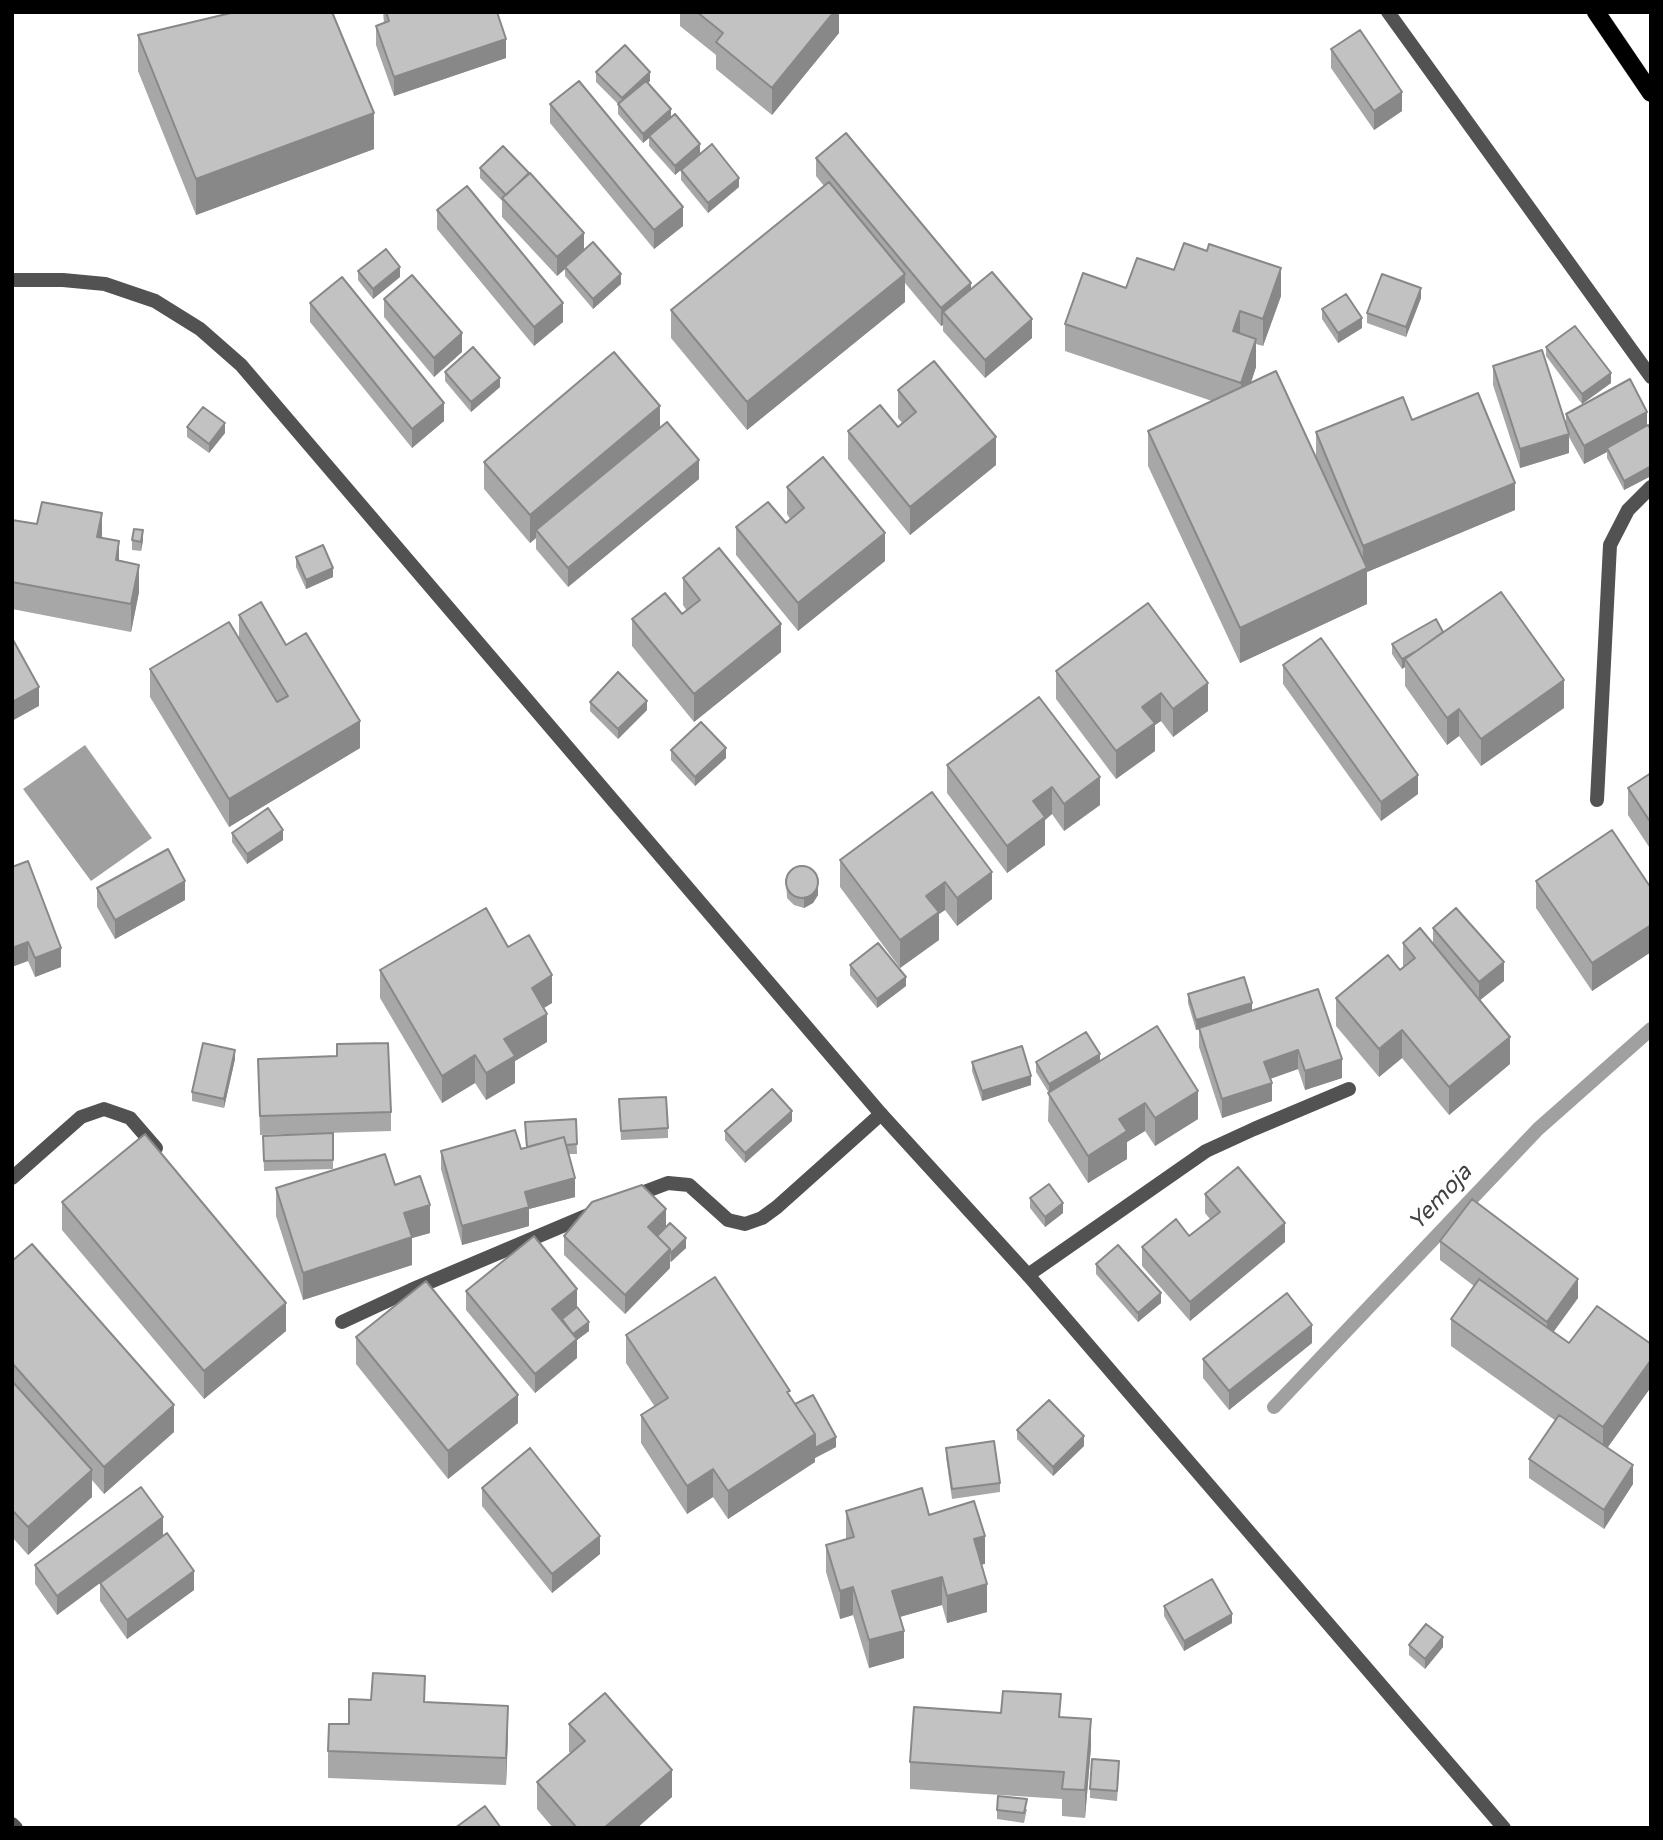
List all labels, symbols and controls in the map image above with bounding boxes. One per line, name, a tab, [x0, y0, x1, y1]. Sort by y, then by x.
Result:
water label: Yemoja	[1404, 1159, 1478, 1237]

